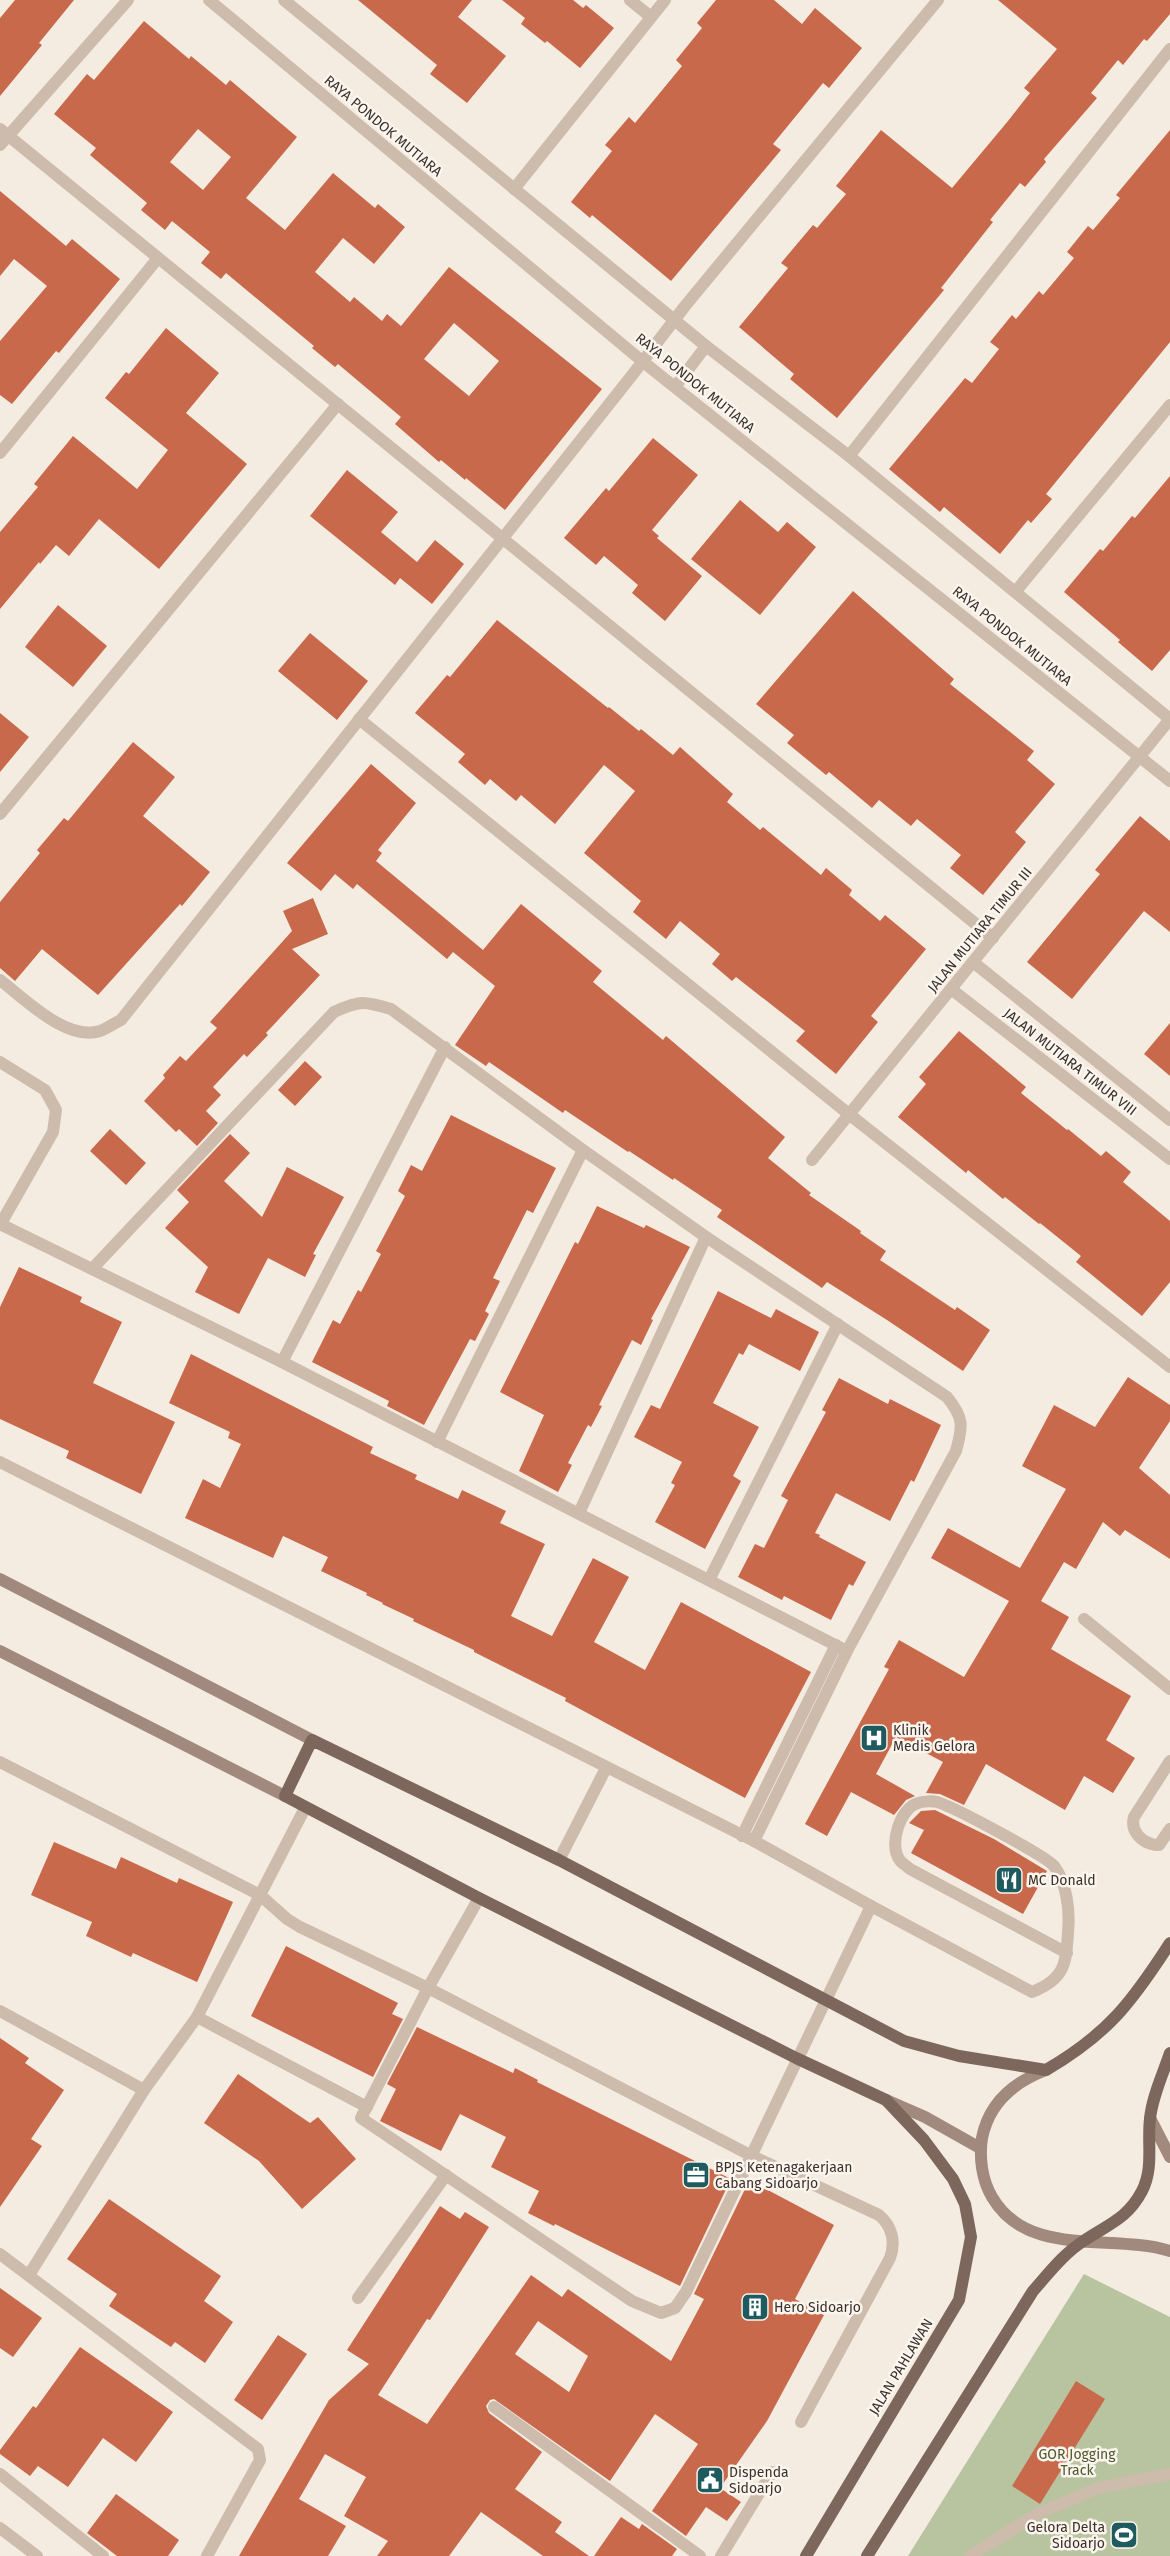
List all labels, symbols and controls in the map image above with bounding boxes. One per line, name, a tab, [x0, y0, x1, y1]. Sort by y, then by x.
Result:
street label: RAYA PONDOK MUTIARA	[321, 72, 445, 180]
street label: RAYA PONDOK MUTIARA	[632, 330, 758, 436]
street label: RAYA PONDOK MUTIARA	[949, 583, 1075, 689]
street label: JALAN MUTIARA TIMUR III	[924, 864, 1036, 996]
street label: JALAN MUTIARA TIMUR VIII	[1000, 1005, 1140, 1119]
place label: Klinik Medis Gelora	[893, 1722, 975, 1755]
hospital icon: Klinik Medis Gelora	[859, 1723, 889, 1753]
restaurant icon: MC Donald	[994, 1865, 1024, 1895]
place label: MC Donald	[1028, 1872, 1096, 1889]
place label: BPJS Ketenagakerjaan Cabang Sidoarjo	[715, 2159, 853, 2192]
office icon: BPJS Ketenagakerjaan Cabang Sidoarjo	[681, 2160, 711, 2190]
building icon: Hero Sidoarjo	[740, 2292, 770, 2322]
place label: Hero Sidoarjo	[774, 2299, 861, 2316]
street label: JALAN PAHLAWAN	[866, 2316, 936, 2418]
park label: GOR Jogging Track	[1038, 2446, 1116, 2479]
place label: Dispenda Sidoarjo	[729, 2464, 789, 2497]
public building icon: Dispenda Sidoarjo	[695, 2465, 725, 2495]
place label: Gelora Delta Sidoarjo	[1027, 2519, 1105, 2552]
sports icon: Gelora Delta Sidoarjo	[1109, 2520, 1139, 2550]

